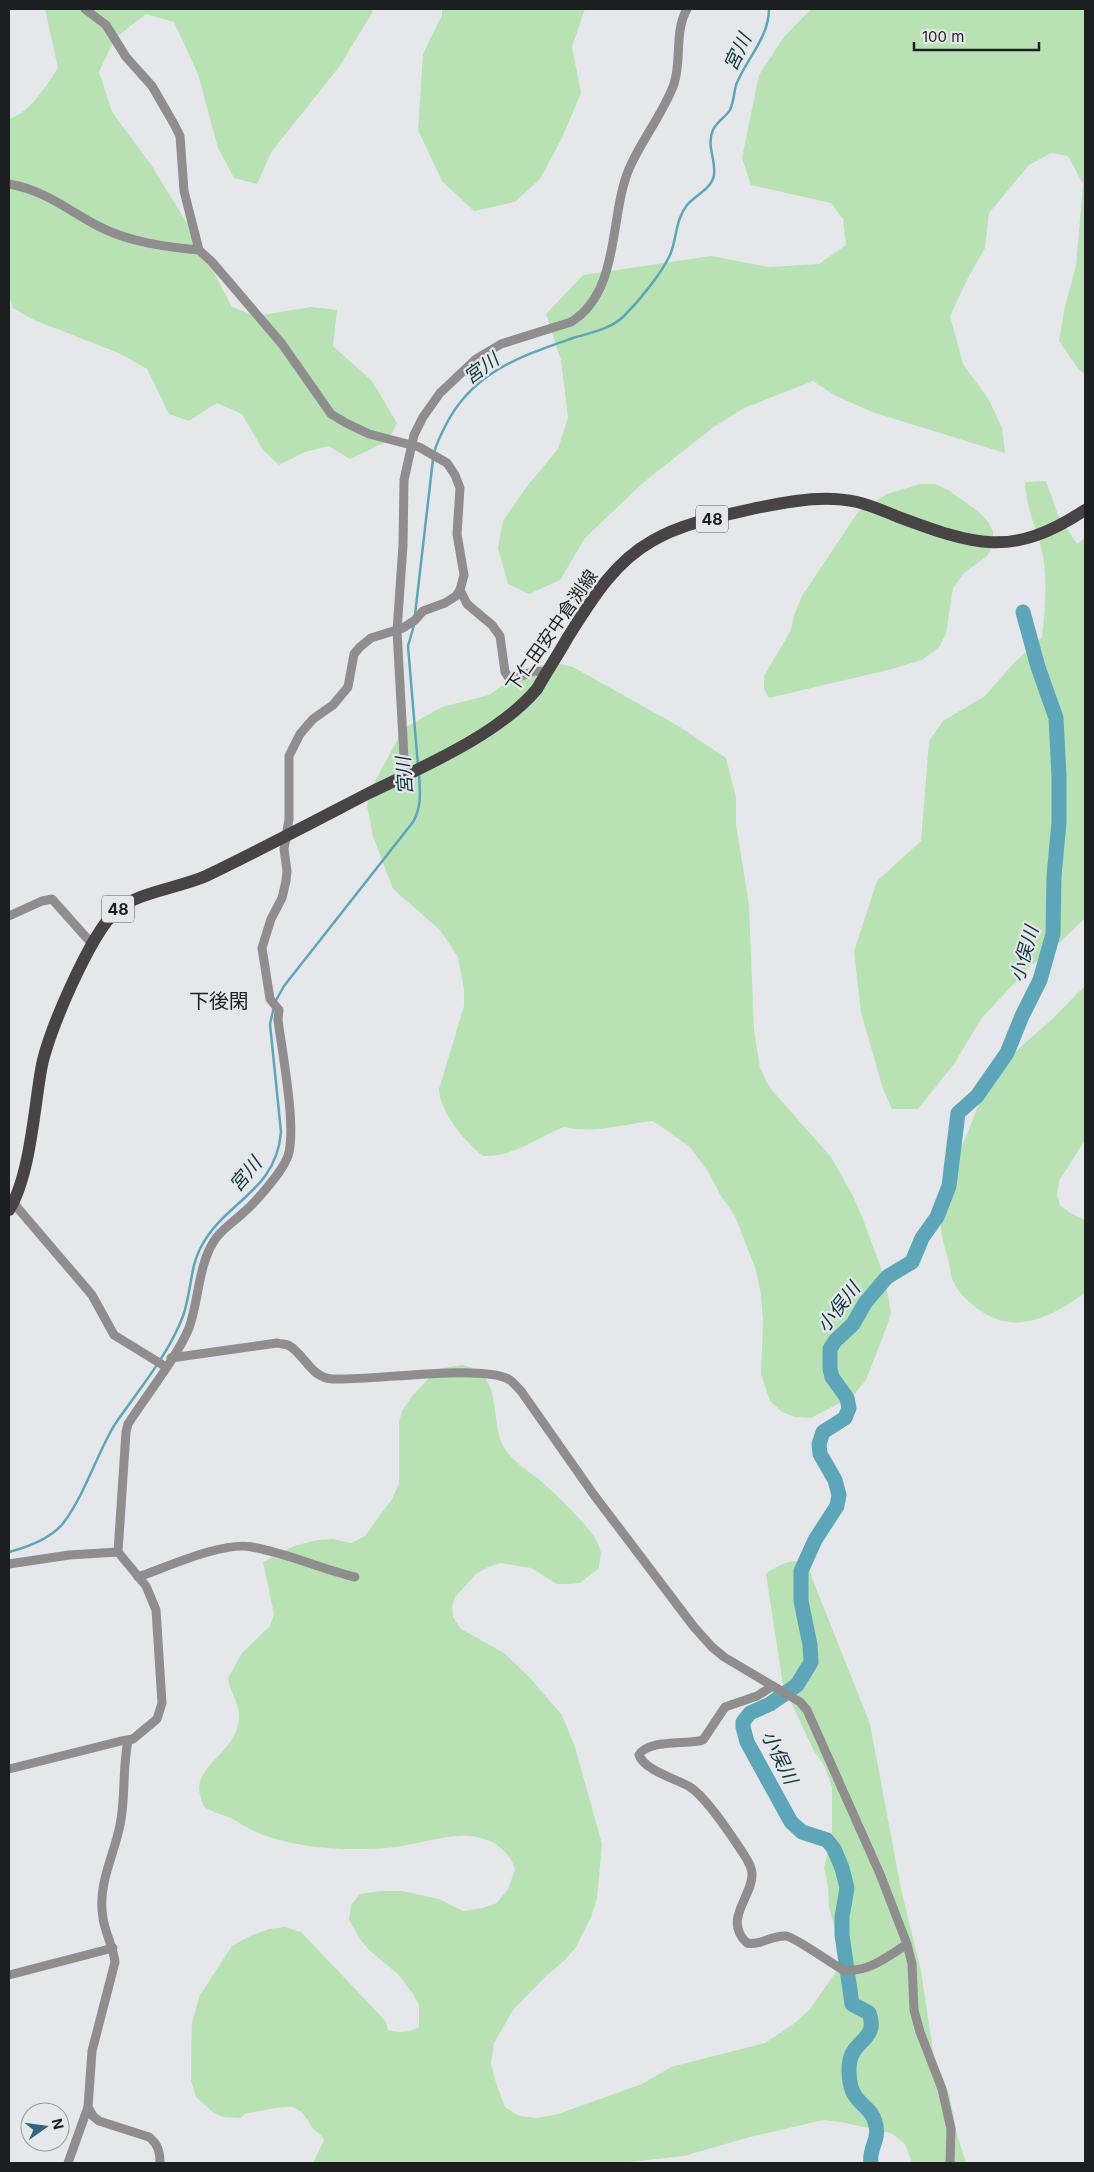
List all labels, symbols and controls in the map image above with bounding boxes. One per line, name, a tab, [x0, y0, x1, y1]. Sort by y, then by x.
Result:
scale bar	[914, 20, 1039, 52]
text: 100 m	[922, 27, 964, 46]
water label: 宮川	[719, 28, 757, 74]
water label: 宮川	[459, 347, 505, 389]
road number: 48	[696, 506, 728, 532]
street label: 下仁田安中倉渕線	[502, 566, 601, 696]
water label: 宮川	[392, 754, 417, 796]
road number: 48	[102, 896, 134, 922]
water label: 小俣川	[1006, 922, 1044, 985]
district label: 下後閑	[189, 989, 249, 1013]
water label: 宮川	[224, 1151, 268, 1196]
water label: 小俣川	[812, 1276, 866, 1337]
water label: 小俣川	[757, 1727, 803, 1790]
north arrow	[20, 2102, 70, 2152]
text: N	[49, 2117, 68, 2131]

